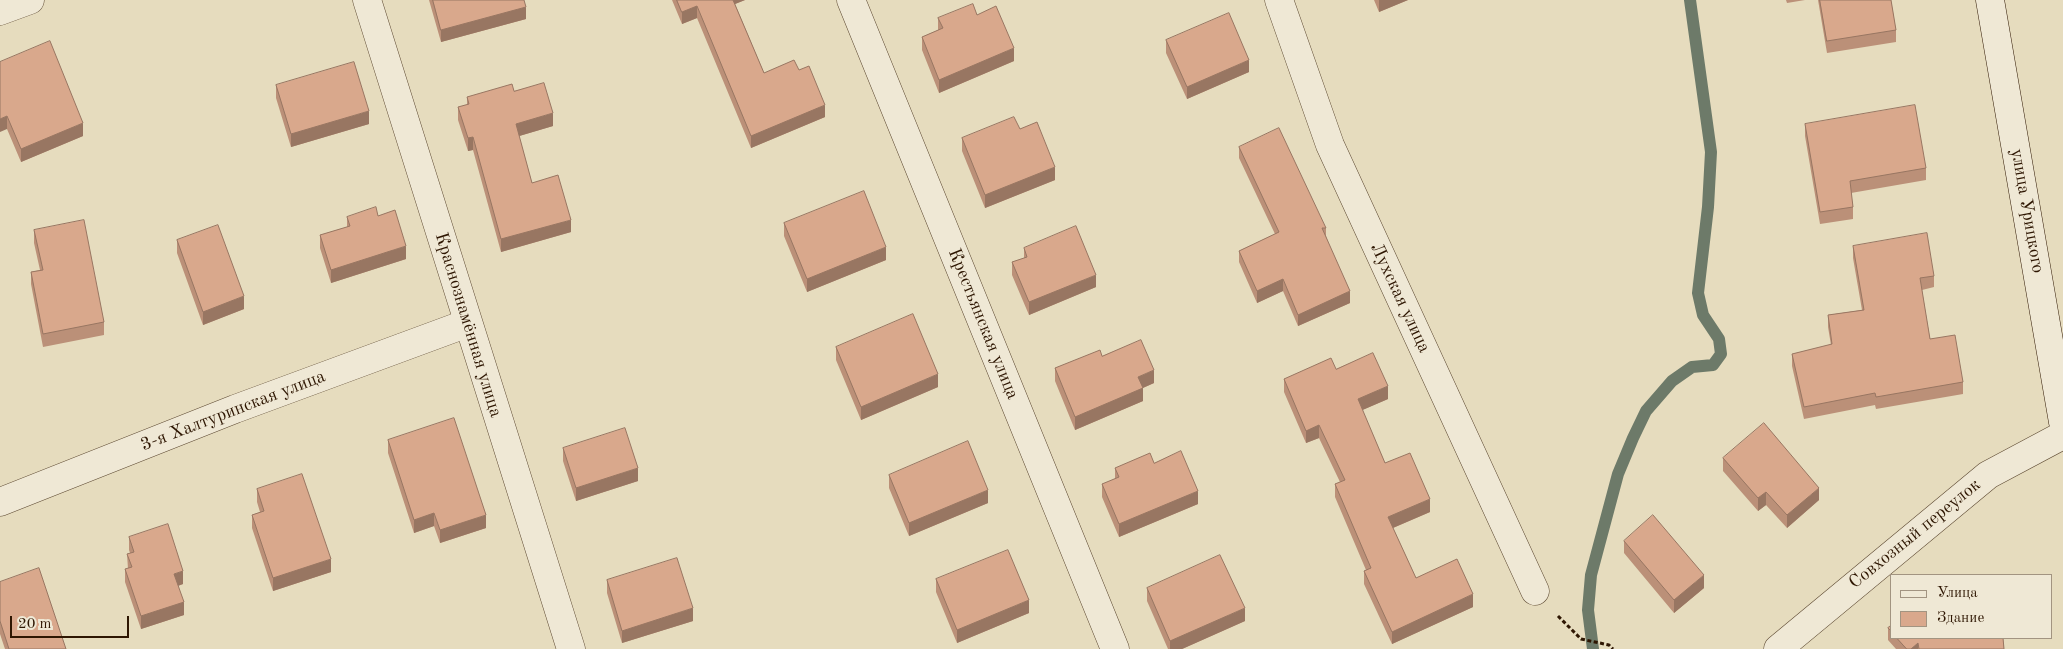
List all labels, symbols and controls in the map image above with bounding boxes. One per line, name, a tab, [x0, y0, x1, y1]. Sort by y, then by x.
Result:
street label: улица Урицкого	[2005, 147, 2049, 275]
street label: Краснознамённая улица	[430, 230, 506, 420]
street label: Лухская улица	[1365, 240, 1435, 356]
street label: Крестьянская улица	[943, 245, 1023, 403]
street label: 3-я Халтуринская улица	[138, 366, 328, 456]
street label: Совхозный переулок	[1845, 474, 1985, 594]
legend	[1890, 574, 2053, 639]
text: Улица	[1937, 586, 1978, 601]
scale bar	[12, 606, 131, 638]
text: Здание	[1937, 611, 1984, 626]
text: 20 m	[18, 617, 52, 632]

